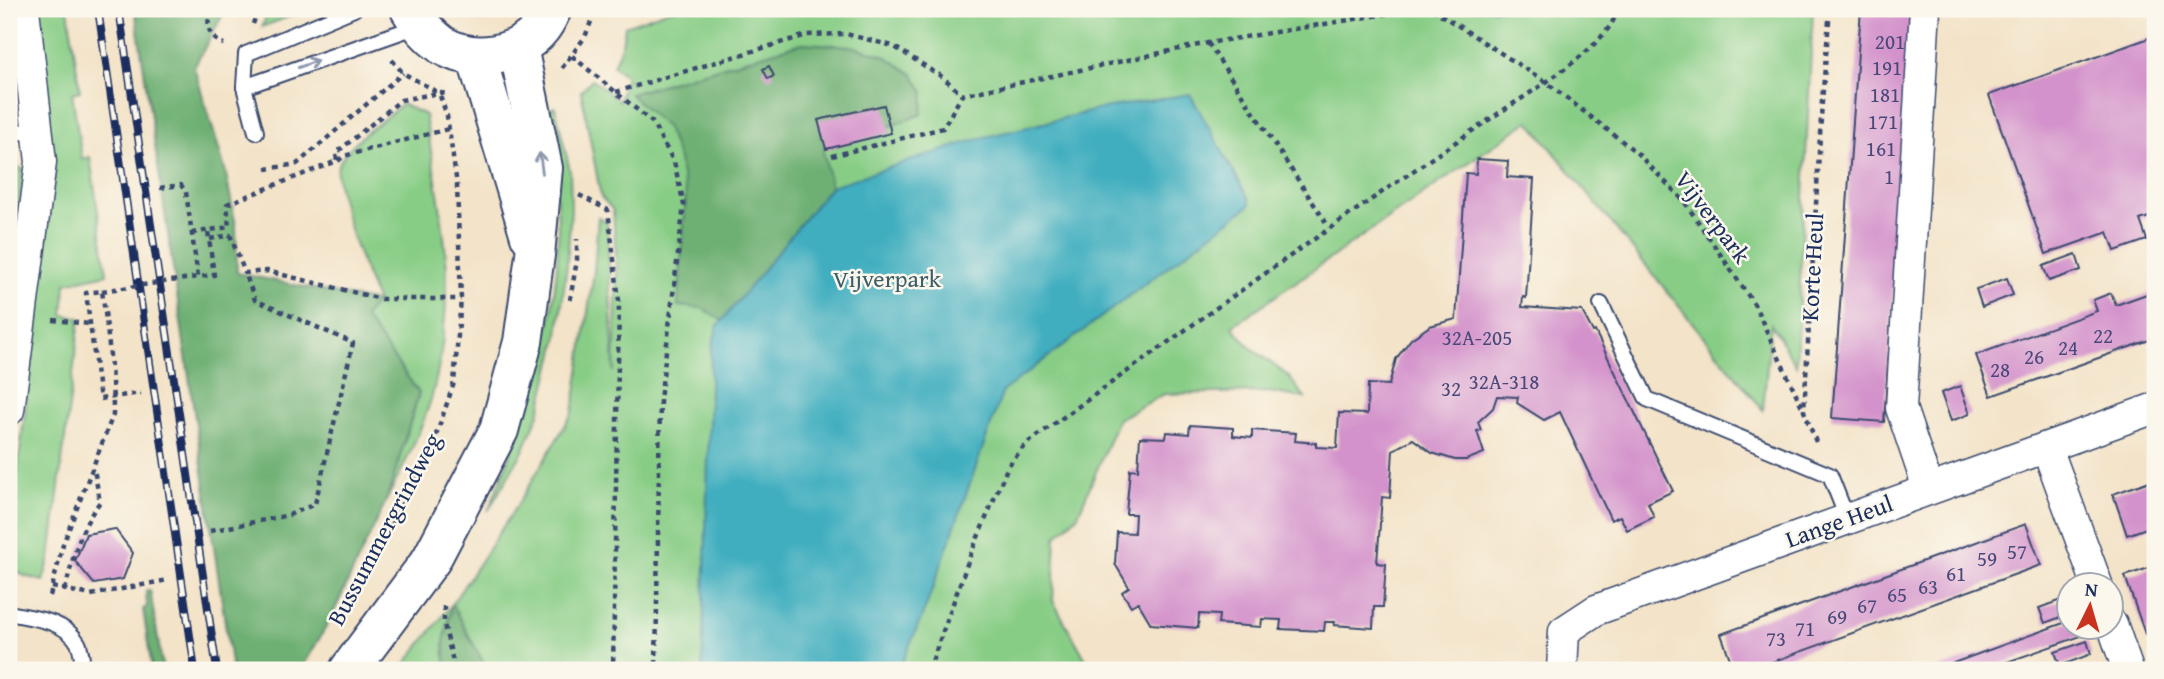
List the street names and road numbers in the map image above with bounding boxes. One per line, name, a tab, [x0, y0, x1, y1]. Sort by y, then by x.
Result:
street label: Vijverpark	[1667, 163, 1760, 271]
street label: Korte Heul	[1792, 212, 1832, 322]
street label: Bussummergrindweg	[318, 426, 450, 632]
street label: Lange Heul	[1780, 485, 1898, 557]

